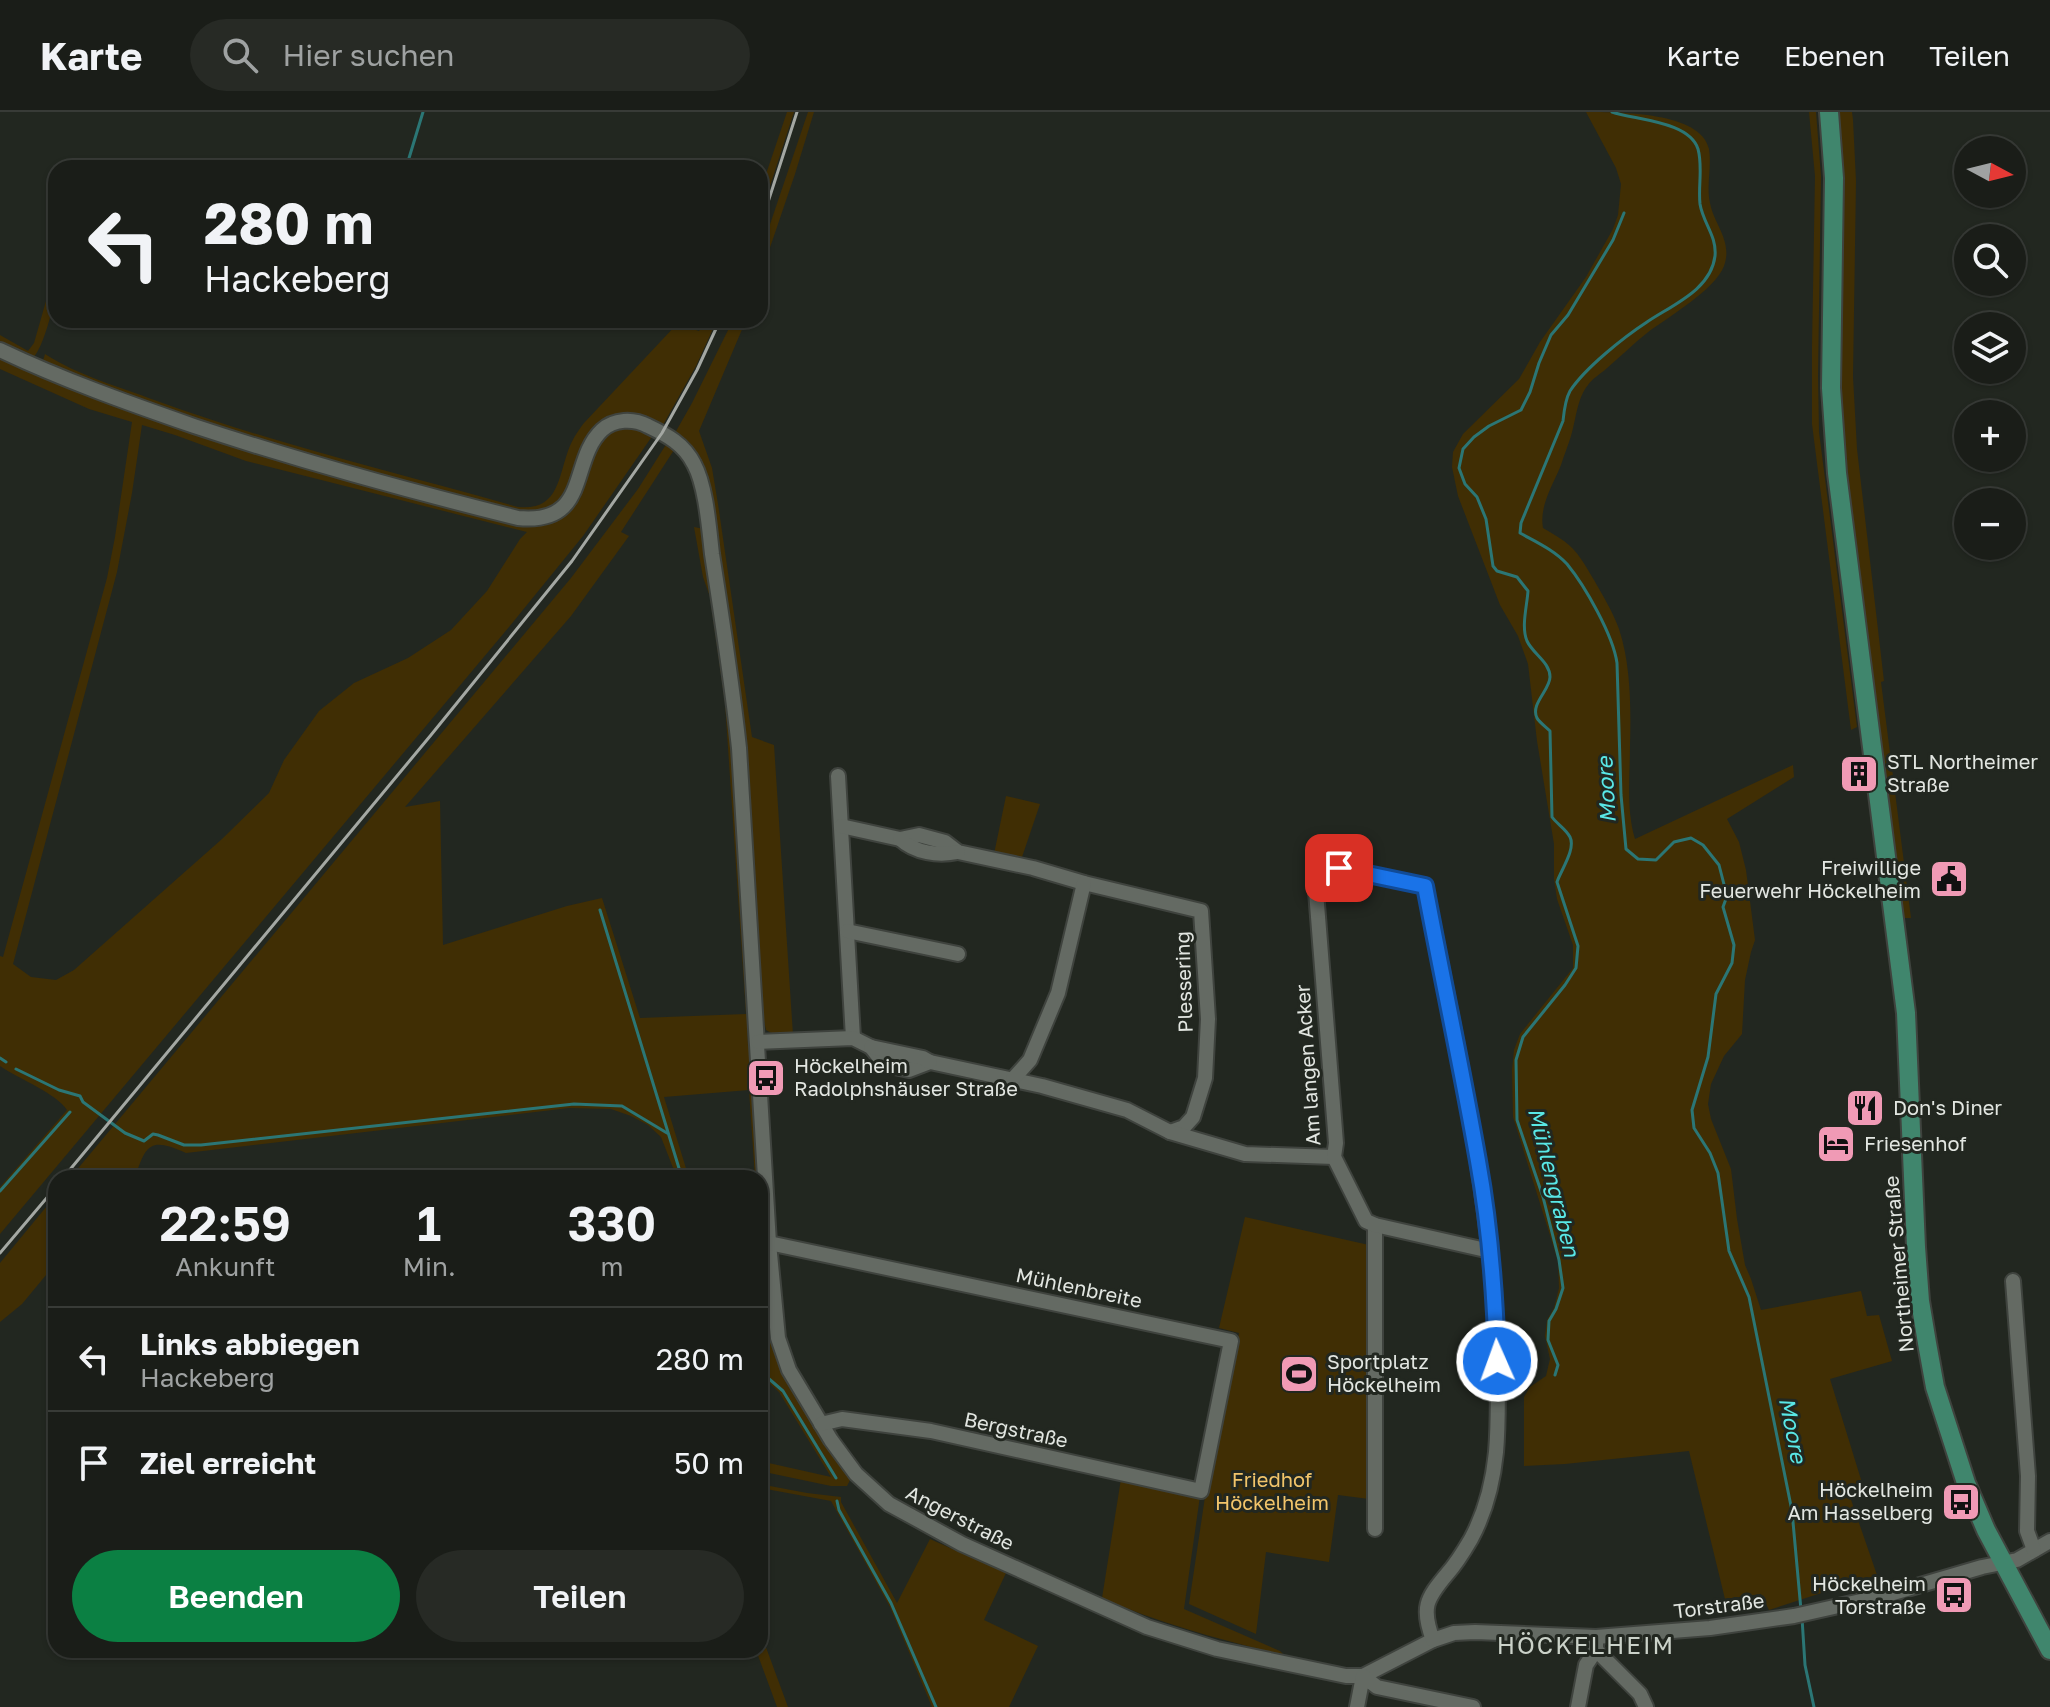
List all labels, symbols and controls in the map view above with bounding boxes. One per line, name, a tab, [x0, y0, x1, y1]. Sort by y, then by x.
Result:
search box	[190, 19, 750, 91]
text: Karte	[40, 33, 142, 78]
icon: search	[218, 33, 262, 77]
text: Hier suchen	[282, 37, 455, 73]
text: Karte	[1666, 39, 1740, 72]
text: Ebenen	[1784, 39, 1885, 72]
text: Teilen	[1929, 39, 2010, 72]
north arrow	[1954, 136, 2026, 208]
map controls	[1954, 136, 2026, 560]
text: 280 m	[204, 189, 373, 256]
icon: left	[72, 192, 176, 296]
button: search	[1954, 224, 2026, 296]
text: Hackeberg	[204, 257, 391, 300]
button: layers	[1954, 312, 2026, 384]
button: +	[1954, 400, 2026, 472]
button: −	[1954, 488, 2026, 560]
place label: STL Northeimer Straße	[1887, 749, 2038, 796]
building icon: STL Northeimer Straße	[1838, 753, 1880, 795]
water label: Moore	[1590, 754, 1621, 824]
pin	[1305, 834, 1373, 902]
icon: arrive	[1317, 846, 1361, 890]
place label: Freiwillige Feuerwehr Höckelheim	[1699, 855, 1921, 902]
public building icon: Freiwillige Feuerwehr Höckelheim	[1928, 858, 1970, 900]
street label: Plessering	[1169, 931, 1197, 1033]
street label: Am langen Acker	[1289, 983, 1325, 1147]
place label: Höckelheim Radolphshäuser Straße	[794, 1053, 1018, 1100]
bus stop icon: Höckelheim Radolphshäuser Straße	[745, 1057, 787, 1099]
restaurant icon: Don's Diner	[1844, 1087, 1886, 1129]
place label: Don's Diner	[1893, 1095, 2002, 1119]
water label: Mühlengraben	[1523, 1104, 1586, 1261]
hotel icon: Friesenhof	[1815, 1123, 1857, 1165]
place label: Friesenhof	[1864, 1131, 1967, 1155]
street label: Northeimer Straße	[1878, 1175, 1918, 1353]
text: 22:59	[160, 1194, 291, 1252]
text: 1	[417, 1194, 441, 1252]
text: 330	[568, 1194, 656, 1252]
text: Ankunft	[175, 1251, 275, 1282]
text: Min.	[403, 1251, 456, 1282]
text: m	[600, 1251, 623, 1282]
street label: Mühlenbreite	[1014, 1262, 1144, 1312]
position arrow	[1455, 1319, 1539, 1403]
text: Links abbiegen	[140, 1326, 360, 1362]
icon: left	[72, 1337, 116, 1381]
text: 280 m	[656, 1341, 744, 1377]
place label: Sportplatz Höckelheim	[1327, 1349, 1441, 1396]
sports icon: Sportplatz Höckelheim	[1278, 1353, 1320, 1395]
text: Hackeberg	[140, 1362, 275, 1393]
water label: Moore	[1774, 1395, 1814, 1467]
street label: Bergstraße	[962, 1406, 1070, 1452]
icon: arrive	[72, 1441, 116, 1485]
text: Ziel erreicht	[140, 1445, 316, 1481]
text: 50 m	[674, 1445, 744, 1481]
park label: Friedhof Höckelheim	[1215, 1467, 1329, 1514]
place label: Höckelheim Am Hasselberg	[1787, 1477, 1933, 1524]
street label: Angerstraße	[902, 1480, 1019, 1555]
bus stop icon: Höckelheim Am Hasselberg	[1940, 1481, 1982, 1523]
button: Beenden	[72, 1550, 400, 1642]
button: Teilen	[416, 1550, 744, 1642]
place label: Höckelheim Torstraße	[1812, 1571, 1926, 1618]
bus stop icon: Höckelheim Torstraße	[1933, 1574, 1975, 1616]
street label: Torstraße	[1672, 1588, 1766, 1622]
district label: HÖCKELHEIM	[1497, 1630, 1675, 1659]

